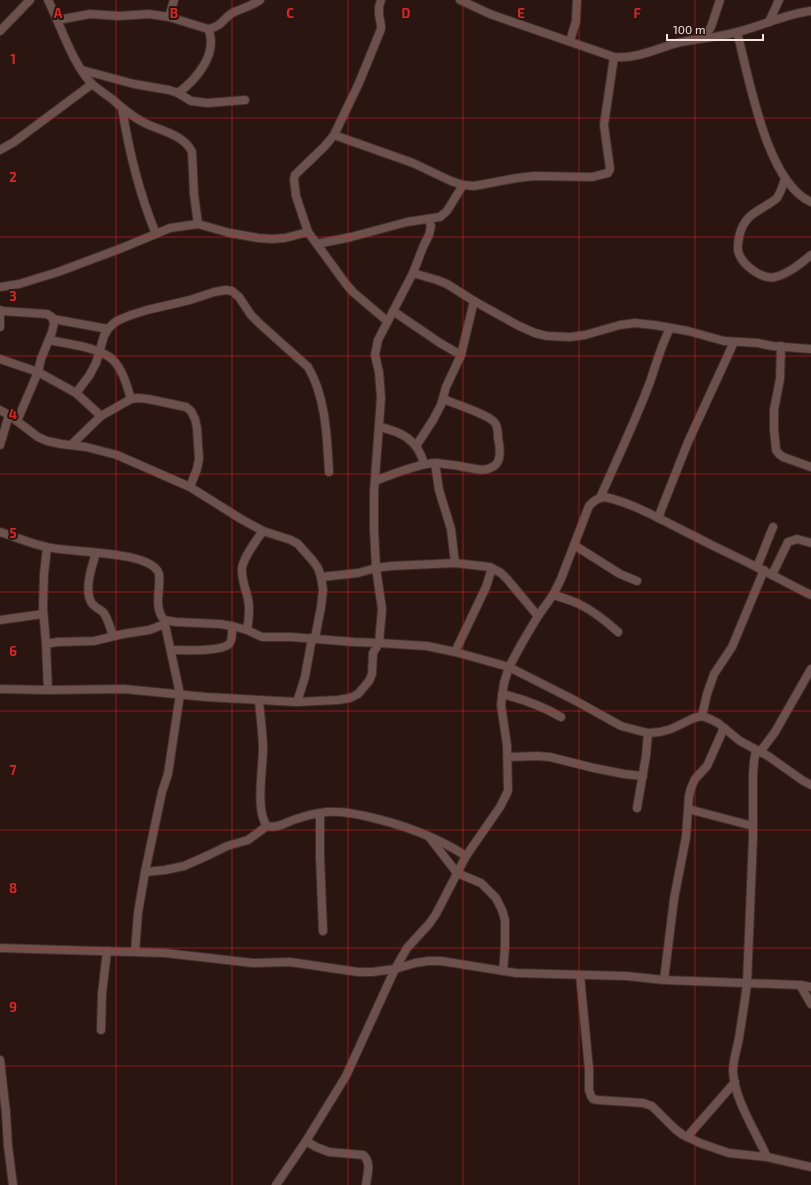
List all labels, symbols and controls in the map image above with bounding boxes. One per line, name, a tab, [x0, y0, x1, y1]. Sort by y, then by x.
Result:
text: A	[54, 5, 63, 21]
text: B	[170, 5, 178, 21]
text: C	[286, 5, 294, 21]
text: D	[402, 5, 411, 21]
text: E	[517, 5, 525, 21]
text: F	[633, 5, 641, 21]
scale bar	[667, 16, 763, 42]
text: 100 m	[673, 22, 705, 36]
text: 1	[10, 51, 16, 67]
text: 2	[9, 169, 17, 185]
text: 3	[9, 288, 17, 304]
text: 4	[9, 406, 17, 422]
text: 5	[9, 525, 17, 541]
text: 6	[9, 643, 17, 659]
text: 7	[10, 762, 17, 778]
text: 8	[9, 880, 17, 896]
text: 9	[9, 999, 17, 1015]

